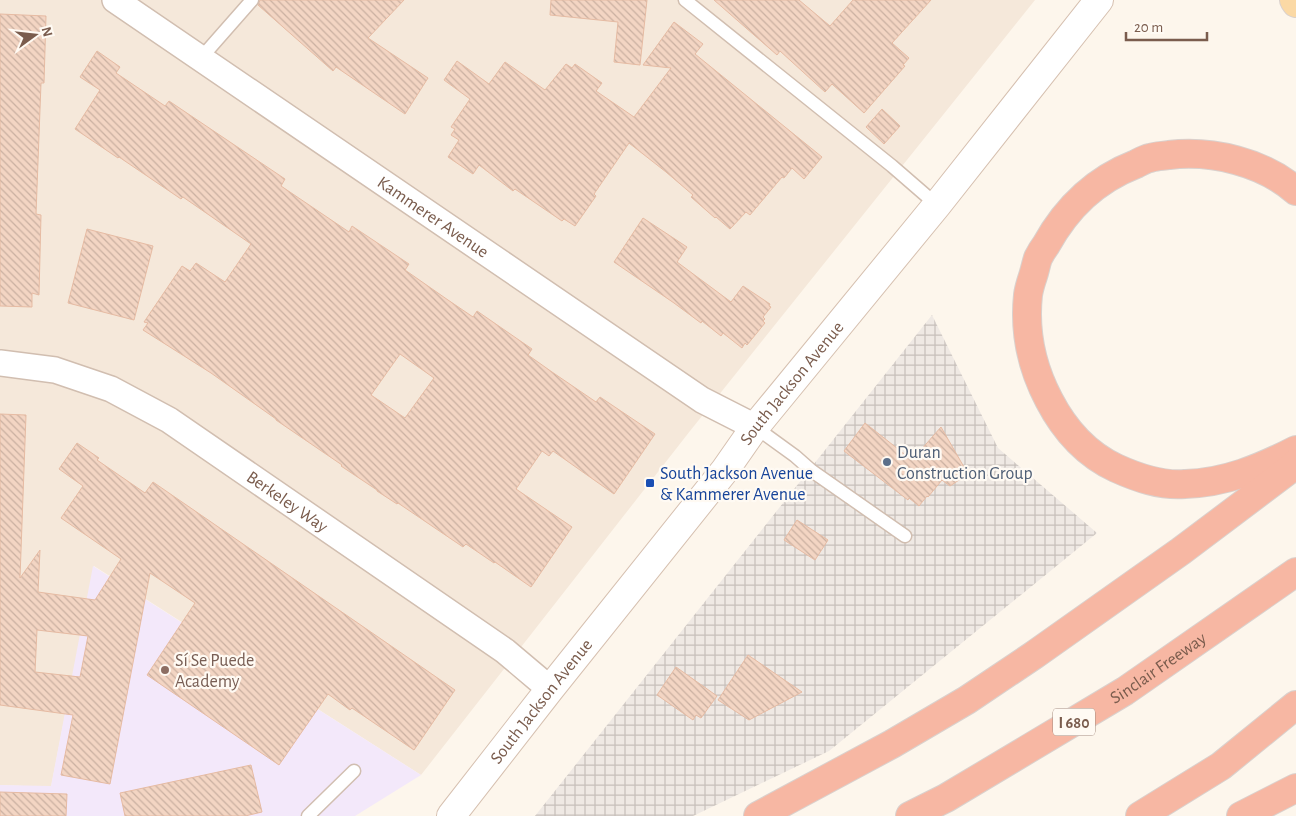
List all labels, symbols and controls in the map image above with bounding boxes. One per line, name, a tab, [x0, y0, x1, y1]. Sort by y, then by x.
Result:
north arrow	[10, 10, 60, 60]
scale bar	[1126, 10, 1207, 42]
text: 20 m	[1134, 20, 1163, 35]
text: N	[39, 25, 55, 38]
street label: Kammerer Avenue	[374, 174, 491, 262]
street label: South Jackson Avenue	[737, 318, 848, 449]
place label: Duran Construction Group	[897, 444, 1033, 483]
marker: Duran Construction Group	[881, 456, 893, 468]
place label: South Jackson Avenue & Kammerer Avenue	[660, 465, 813, 504]
street label: Berkeley Way	[243, 468, 331, 536]
marker: South Jackson Avenue & Kammerer Avenue	[644, 477, 656, 489]
street label: Sinclair Freeway	[1107, 629, 1210, 708]
street label: South Jackson Avenue	[487, 636, 596, 767]
place label: Sí Se Puede Academy	[175, 652, 254, 691]
marker: Sí Se Puede Academy	[159, 664, 171, 676]
road number: I 680	[1053, 709, 1095, 736]

